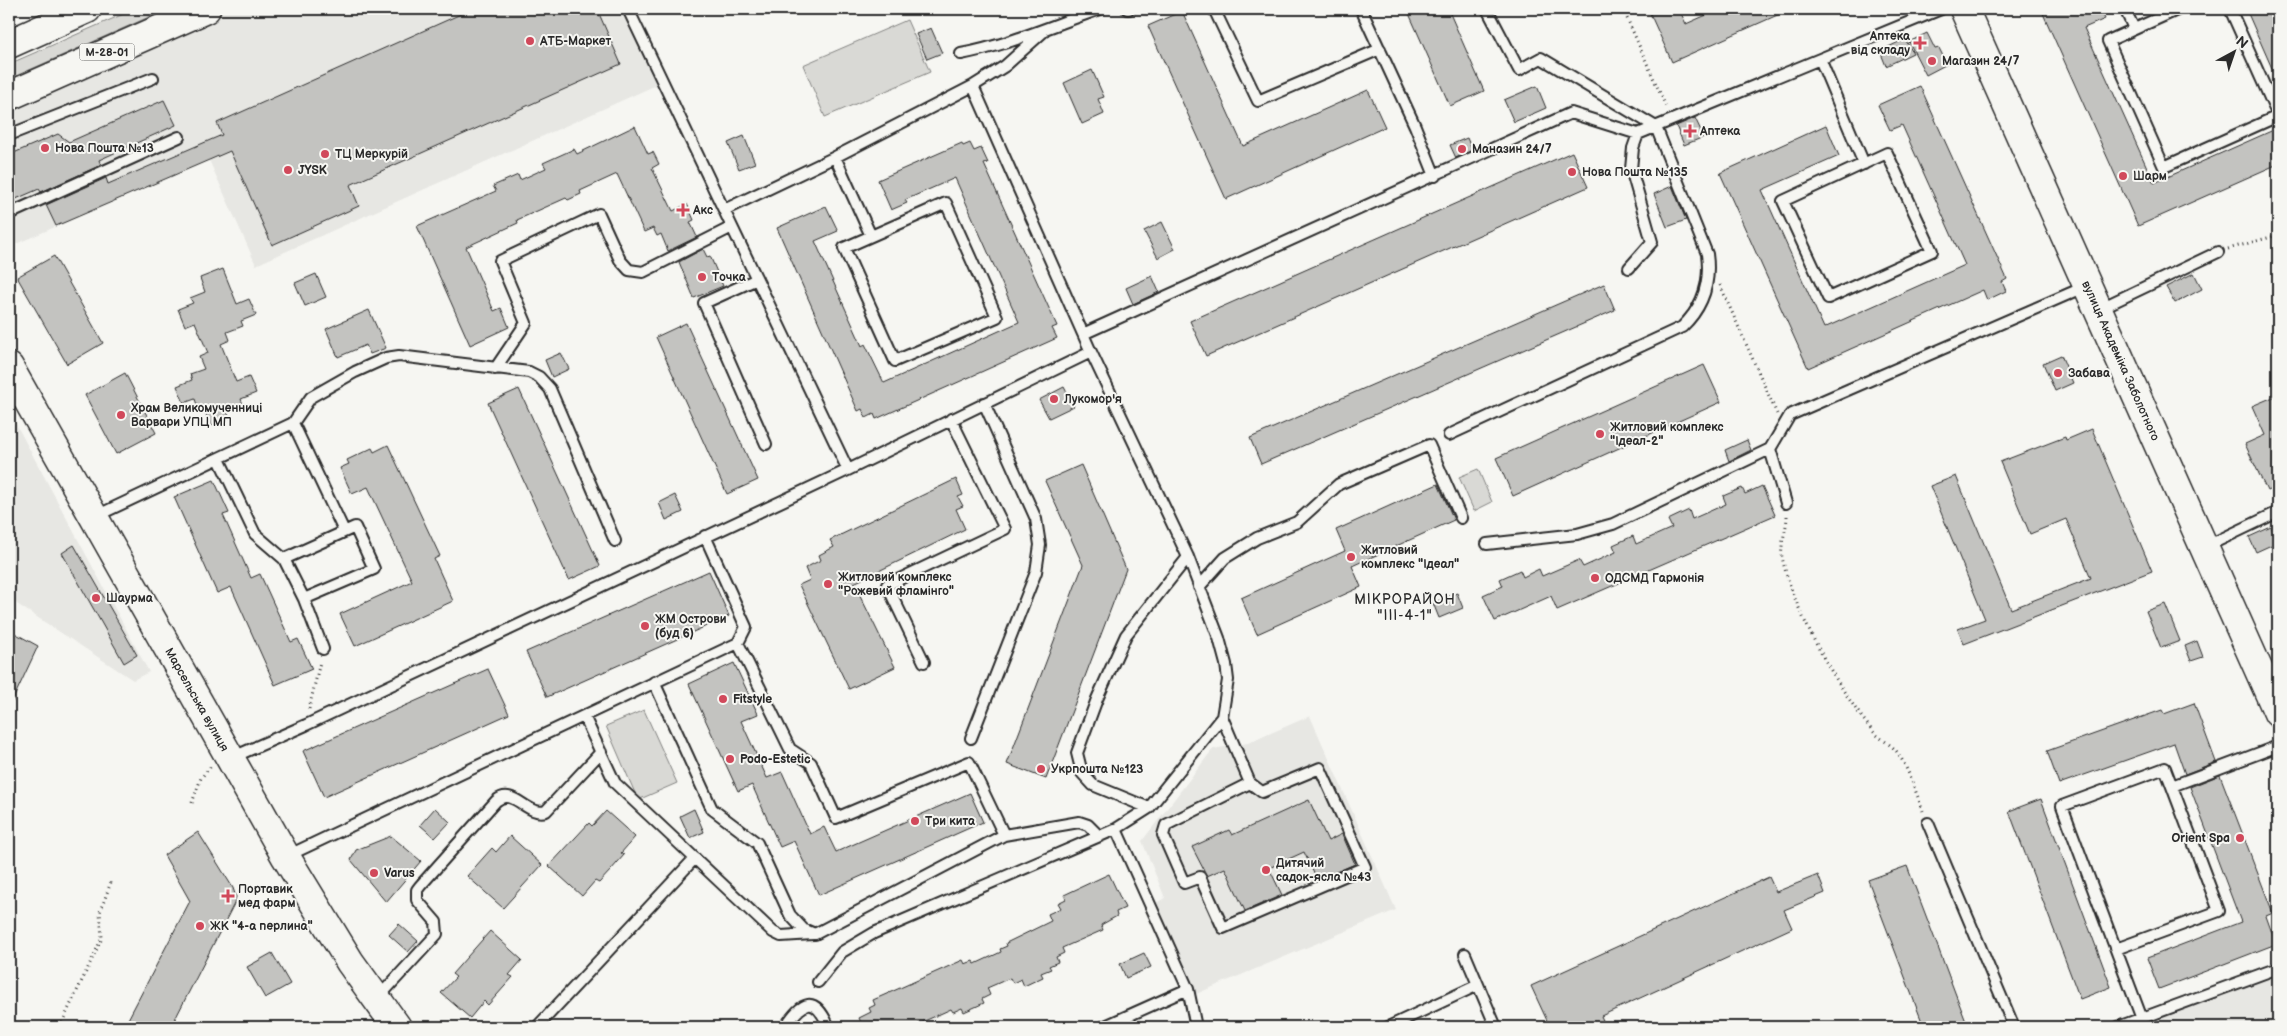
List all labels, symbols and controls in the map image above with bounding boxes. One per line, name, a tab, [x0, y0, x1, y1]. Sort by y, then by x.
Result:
north arrow	[2210, 28, 2260, 78]
place label: Аптека від складу	[1851, 29, 1911, 58]
text: N	[2233, 33, 2252, 52]
place label: АТБ-Маркет	[539, 34, 611, 49]
marker: АТБ-Маркет	[524, 35, 536, 47]
marker: Аптека від складу	[1914, 37, 1926, 49]
road number: М-28-01	[80, 44, 134, 61]
place label: Магазин 24/7	[1942, 54, 2020, 69]
marker: Магазин 24/7	[1926, 55, 1938, 67]
place label: Аптека	[1699, 124, 1741, 139]
marker: Аптека	[1684, 125, 1696, 137]
place label: Нова Пошта №13	[55, 141, 154, 156]
marker: Нова Пошта №13	[39, 142, 51, 154]
place label: Маназин 24/7	[1472, 142, 1552, 157]
marker: Маназин 24/7	[1456, 143, 1468, 155]
place label: ТЦ Меркурій	[335, 147, 408, 162]
marker: ТЦ Меркурій	[319, 148, 331, 160]
place label: JYSK	[298, 163, 327, 178]
marker: JYSK	[282, 164, 294, 176]
place label: Нова Пошта №135	[1582, 165, 1688, 180]
marker: Нова Пошта №135	[1566, 166, 1578, 178]
place label: Шарм	[2133, 169, 2167, 184]
marker: Шарм	[2117, 170, 2129, 182]
place label: Акс	[692, 203, 713, 218]
marker: Акс	[677, 204, 689, 216]
place label: Точка	[712, 270, 747, 285]
marker: Точка	[696, 271, 708, 283]
street label: вулиця Академіка Заболотного	[2079, 278, 2163, 443]
place label: Забава	[2068, 366, 2111, 381]
marker: Забава	[2052, 367, 2064, 379]
place label: Лукомор'я	[1063, 392, 1122, 407]
marker: Лукомор'я	[1048, 393, 1060, 405]
place label: Храм Великомученниці Варвари УПЦ МП	[130, 401, 262, 430]
marker: Храм Великомученниці Варвари УПЦ МП	[115, 409, 127, 421]
place label: Житловий комплекс "Ідеал-2"	[1610, 420, 1724, 449]
marker: Житловий комплекс "Ідеал-2"	[1594, 428, 1606, 440]
place label: Житловий комплекс "Ідеал"	[1361, 543, 1459, 572]
marker: Житловий комплекс "Ідеал"	[1345, 551, 1357, 563]
place label: Житловий комплекс "Рожевий фламінго"	[838, 570, 954, 599]
place label: ОДСМД Гармонія	[1605, 571, 1704, 586]
marker: ОДСМД Гармонія	[1589, 572, 1601, 584]
marker: Житловий комплекс "Рожевий фламінго"	[822, 578, 834, 590]
place label: Шаурма	[106, 591, 154, 606]
district label: МІКРОРАЙОН "ІІІ-4-1"	[1354, 591, 1456, 624]
marker: Шаурма	[90, 592, 102, 604]
place label: ЖМ Острови (буд 6)	[655, 612, 727, 641]
marker: ЖМ Острови (буд 6)	[639, 620, 651, 632]
street label: Марсельська вулиця	[162, 645, 232, 754]
place label: Fitstyle	[733, 692, 772, 707]
marker: Fitstyle	[717, 693, 729, 705]
place label: Podo-Estetic	[740, 752, 811, 767]
marker: Podo-Estetic	[724, 753, 736, 765]
place label: Укрпошта №123	[1051, 762, 1143, 777]
marker: Укрпошта №123	[1035, 763, 1047, 775]
place label: Три кита	[925, 814, 976, 829]
marker: Три кита	[909, 815, 921, 827]
place label: Orient Spa	[2172, 831, 2230, 846]
marker: Orient Spa	[2234, 832, 2246, 844]
place label: Дитячий садок-ясла №43	[1276, 856, 1371, 885]
marker: Дитячий садок-ясла №43	[1260, 864, 1272, 876]
place label: Varus	[384, 866, 415, 881]
marker: Varus	[368, 867, 380, 879]
place label: Портавик мед фарм	[238, 882, 295, 911]
marker: Портавик мед фарм	[222, 890, 234, 902]
place label: ЖК "4-а перлина"	[210, 919, 313, 934]
marker: ЖК "4-а перлина"	[194, 920, 206, 932]

